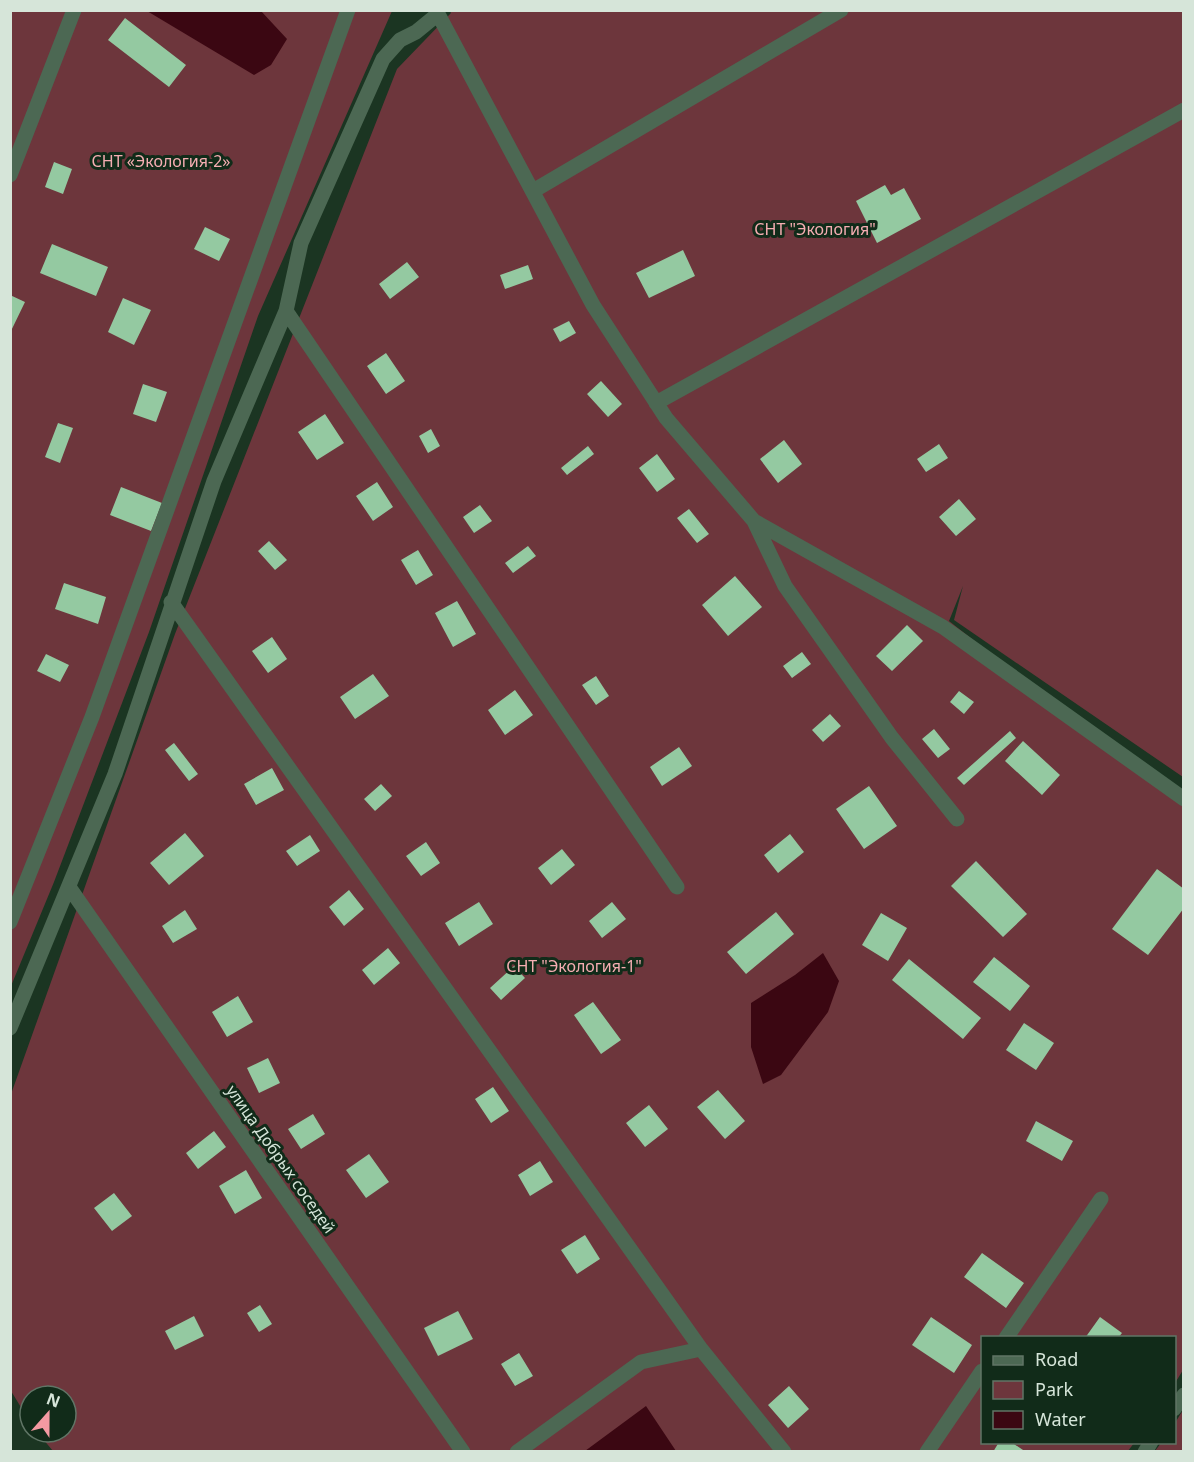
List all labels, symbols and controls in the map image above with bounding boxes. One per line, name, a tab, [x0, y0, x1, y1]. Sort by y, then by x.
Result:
park label: СНТ «Экология-2»	[92, 150, 230, 172]
park label: СНТ "Экология"	[754, 218, 876, 240]
park label: СНТ "Экология-1"	[506, 955, 642, 977]
street label: улица Добрых соседей	[221, 1080, 341, 1238]
legend	[981, 1336, 1176, 1444]
text: Road	[1035, 1347, 1078, 1371]
text: Park	[1035, 1377, 1073, 1401]
north arrow	[18, 1384, 78, 1444]
text: N	[43, 1387, 63, 1413]
text: Water	[1035, 1407, 1086, 1431]

